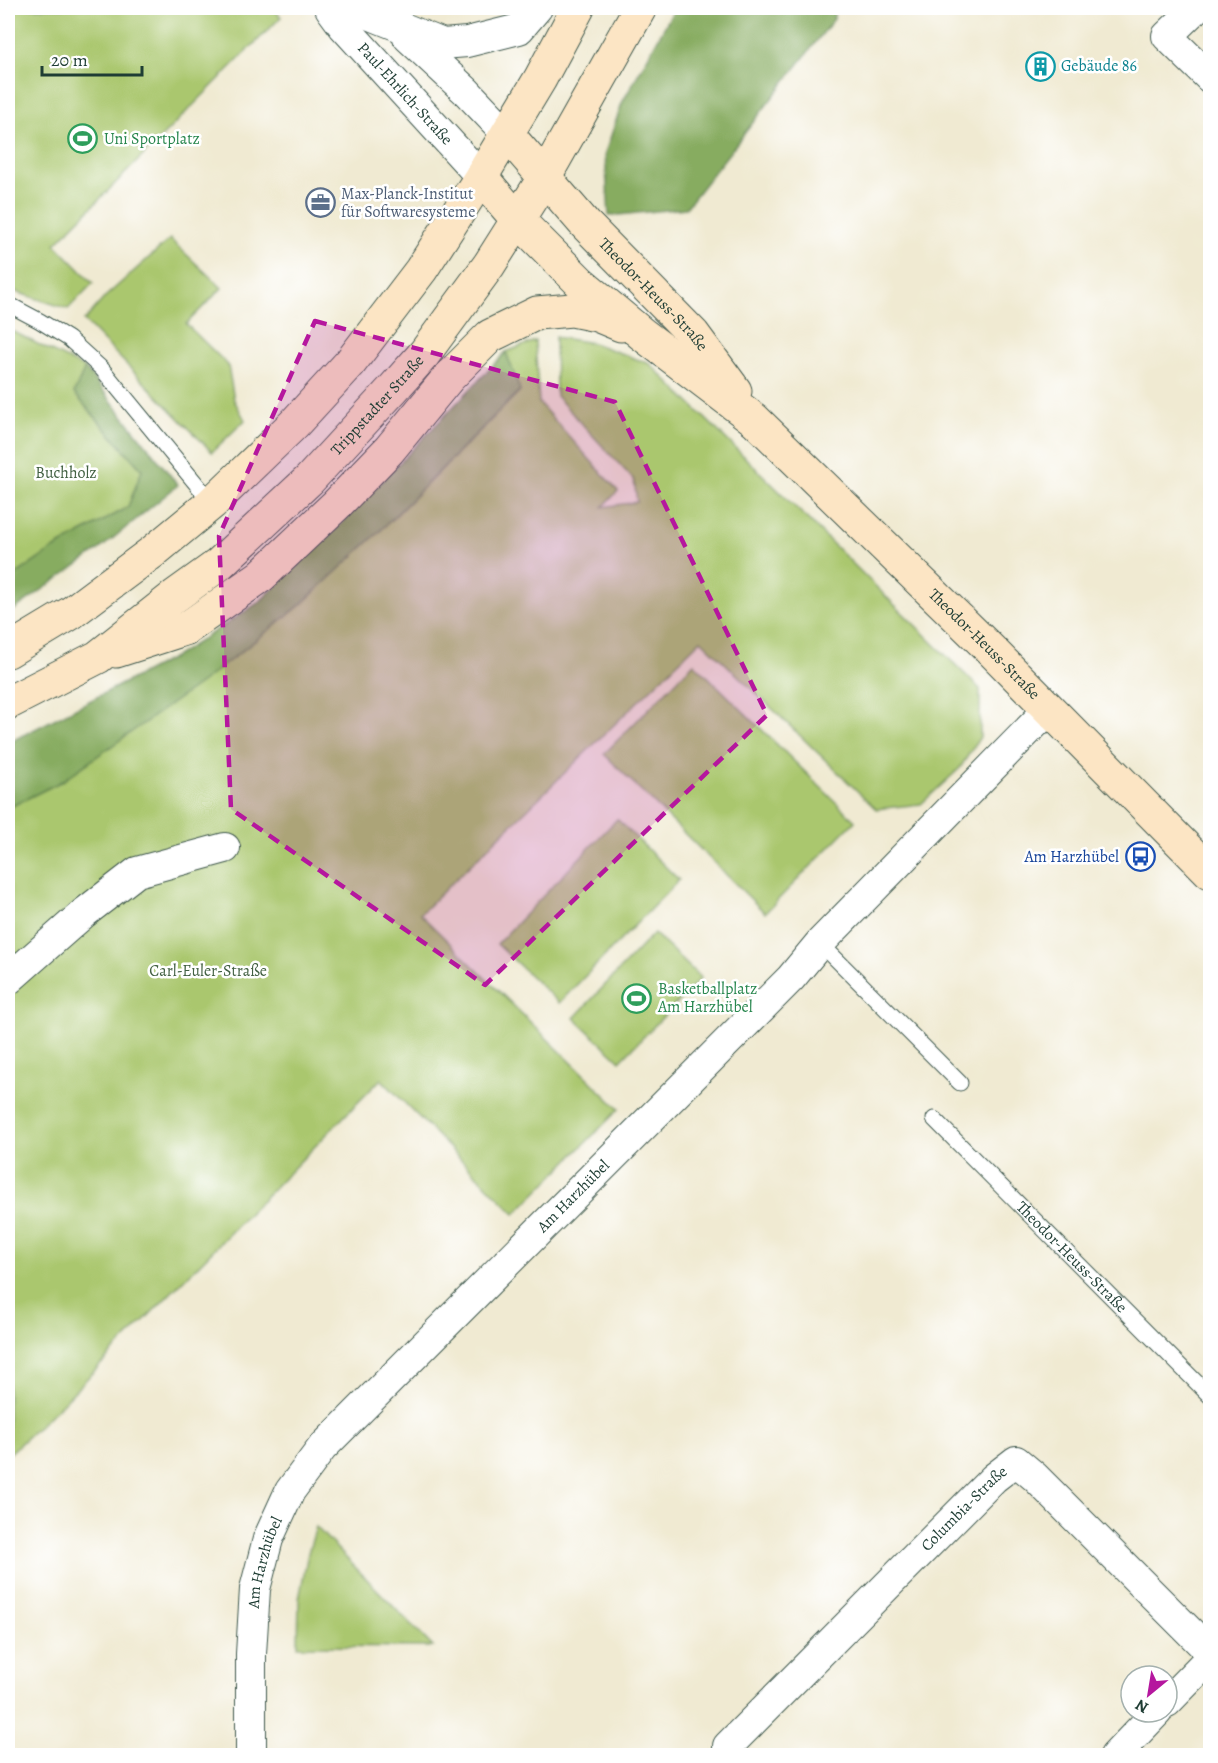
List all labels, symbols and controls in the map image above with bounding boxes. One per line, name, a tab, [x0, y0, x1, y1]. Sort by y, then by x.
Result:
street label: Paul-Ehrlich-Straße	[352, 38, 458, 150]
scale bar	[42, 39, 142, 77]
text: 20 m	[51, 48, 88, 72]
building icon: Gebäude 86	[1024, 50, 1056, 82]
place label: Gebäude 86	[1061, 55, 1137, 77]
sports icon: Uni Sportplatz	[67, 123, 99, 155]
place label: Uni Sportplatz	[104, 128, 200, 150]
place label: Max-Planck-Institut für Softwaresysteme	[341, 183, 475, 223]
office icon: Max-Planck-Institut für Softwaresysteme	[304, 187, 336, 219]
street label: Theodor-Heuss-Straße	[594, 233, 713, 356]
street label: Trippstadter Straße	[326, 350, 429, 461]
park label: Buchholz	[35, 462, 97, 484]
street label: Theodor-Heuss-Straße	[923, 584, 1045, 705]
bus stop icon: Am Harzhübel	[1124, 841, 1156, 873]
place label: Am Harzhübel	[1023, 846, 1119, 868]
park label: Carl-Euler-Straße	[149, 960, 267, 982]
place label: Basketballplatz Am Harzhübel	[657, 978, 757, 1018]
sports icon: Basketballplatz Am Harzhübel	[621, 982, 653, 1014]
street label: Am Harzhübel	[531, 1155, 615, 1238]
street label: Theodor-Heuss-Straße	[1011, 1196, 1132, 1318]
street label: Columbia-Straße	[916, 1461, 1012, 1556]
street label: Am Harzhübel	[243, 1513, 288, 1610]
north arrow	[1119, 1664, 1179, 1724]
text: N	[1131, 1694, 1153, 1719]

